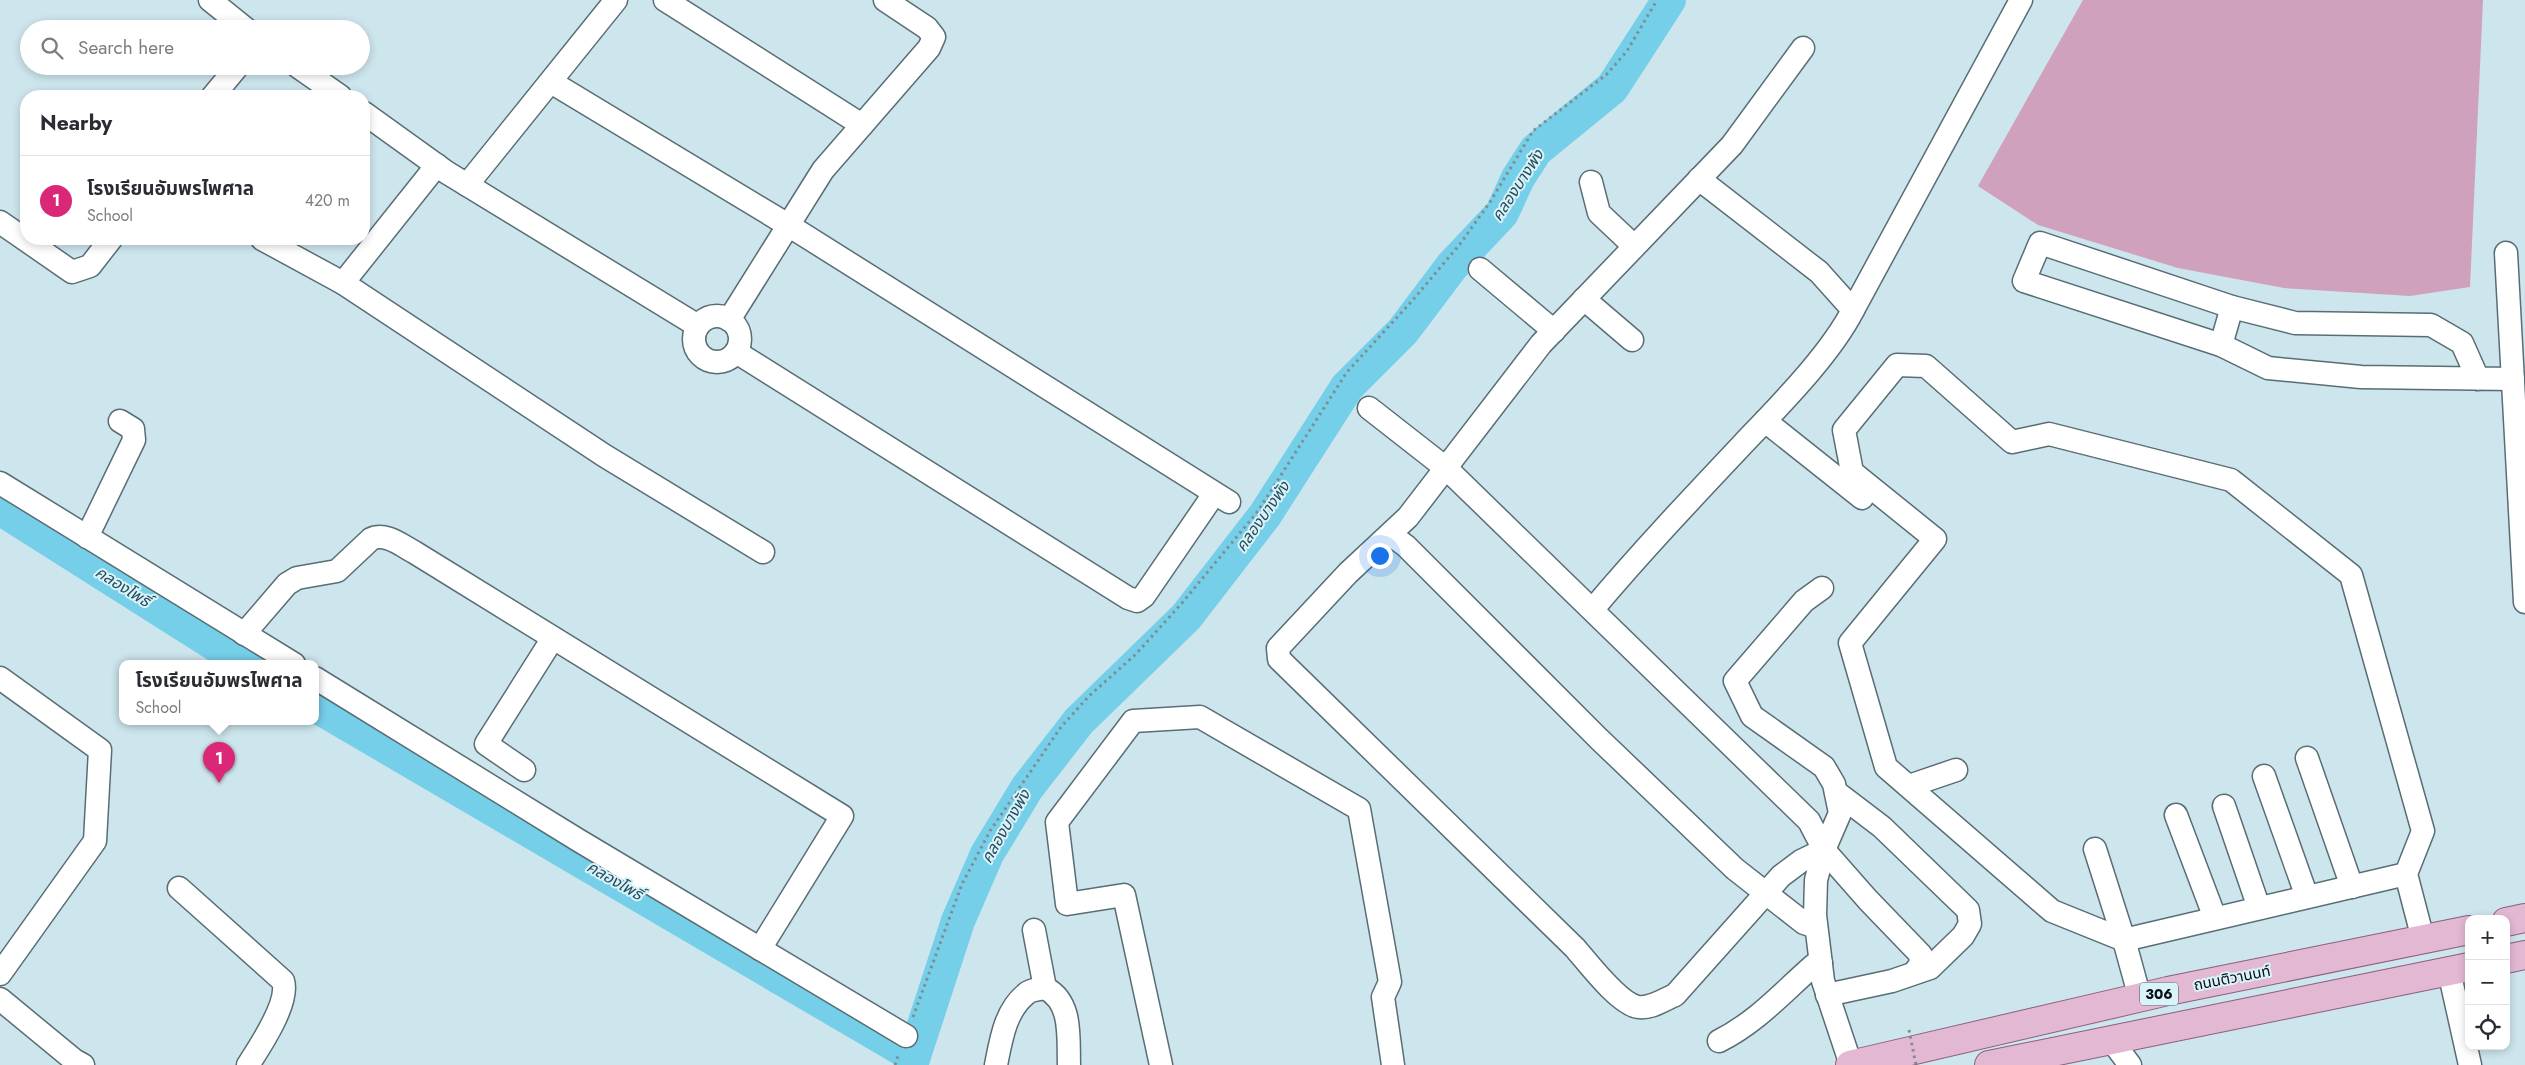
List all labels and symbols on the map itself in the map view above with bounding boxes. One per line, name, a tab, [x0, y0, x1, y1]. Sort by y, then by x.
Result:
water label: คลองบางพัง	[1486, 144, 1550, 226]
water label: คลองบางพัง	[1230, 475, 1296, 556]
your location	[1367, 543, 1393, 569]
water label: คลองโพธิ์	[91, 560, 158, 615]
pin: 1	[203, 742, 235, 783]
water label: คลองบางพัง	[975, 784, 1036, 867]
water label: คลองโพธิ์	[583, 855, 651, 908]
street label: ถนนติวานนท์	[2192, 960, 2272, 996]
road number: 306	[2140, 982, 2178, 1006]

